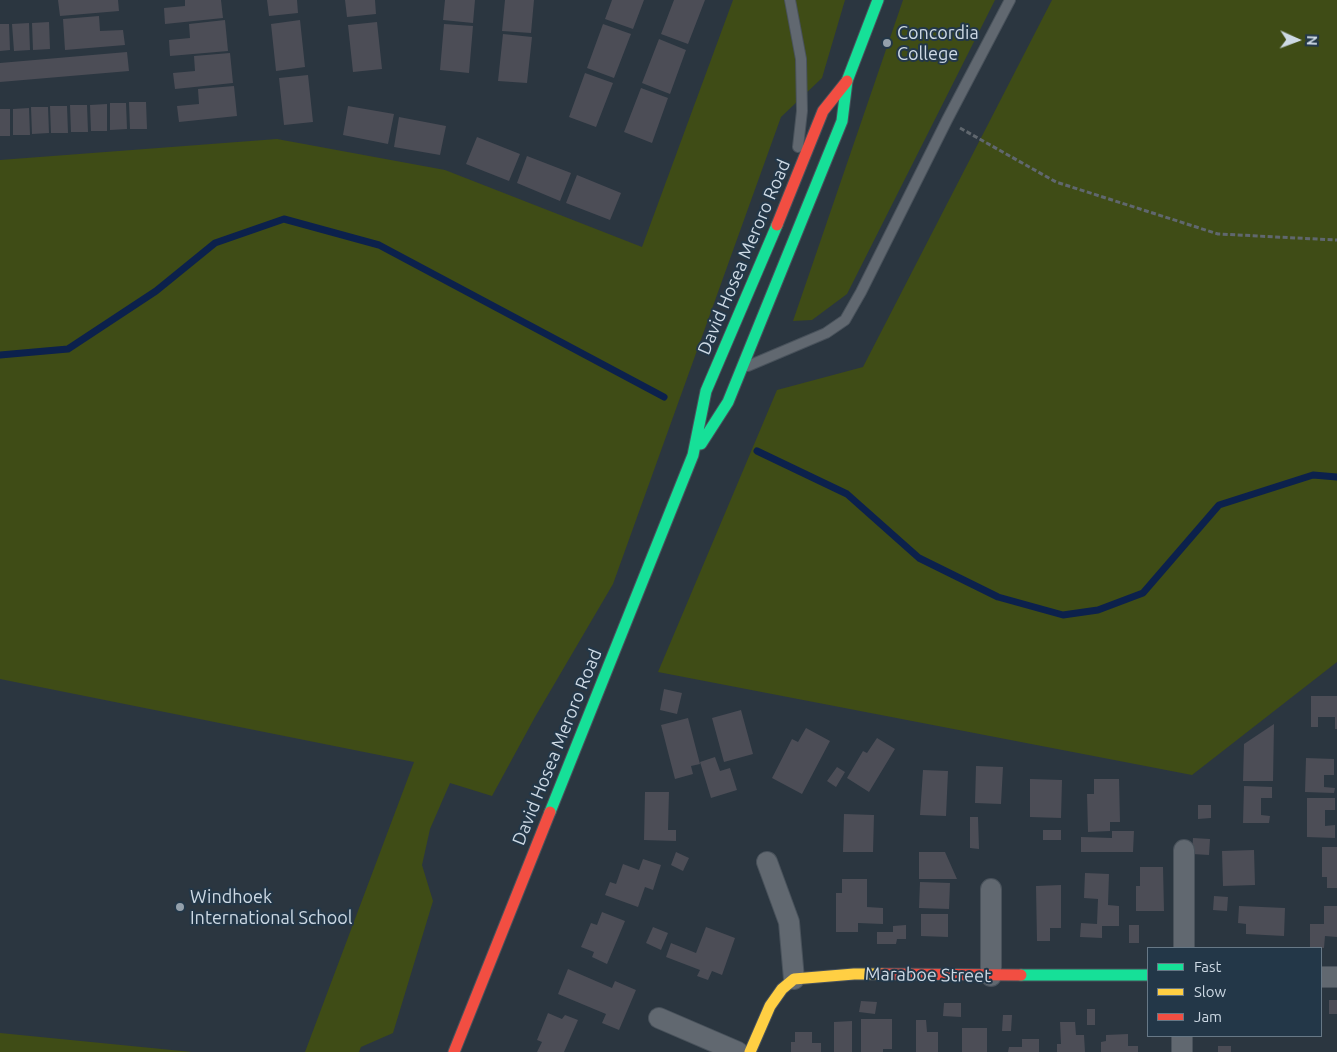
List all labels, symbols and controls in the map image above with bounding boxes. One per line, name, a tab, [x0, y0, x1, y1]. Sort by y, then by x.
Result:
north arrow	[1272, 15, 1322, 65]
place label: Concordia College	[897, 22, 979, 64]
text: N	[1304, 35, 1320, 46]
marker: Concordia College	[881, 37, 893, 49]
street label: David Hosea Meroro Road	[693, 156, 795, 358]
street label: David Hosea Meroro Road	[508, 646, 606, 848]
place label: Windhoek International School	[190, 886, 352, 929]
marker: Windhoek International School	[174, 901, 186, 913]
legend	[1147, 947, 1322, 1037]
text: Fast	[1194, 958, 1221, 975]
street label: Maraboe Street	[865, 963, 991, 987]
text: Slow	[1194, 983, 1226, 1000]
text: Jam	[1194, 1008, 1222, 1025]

